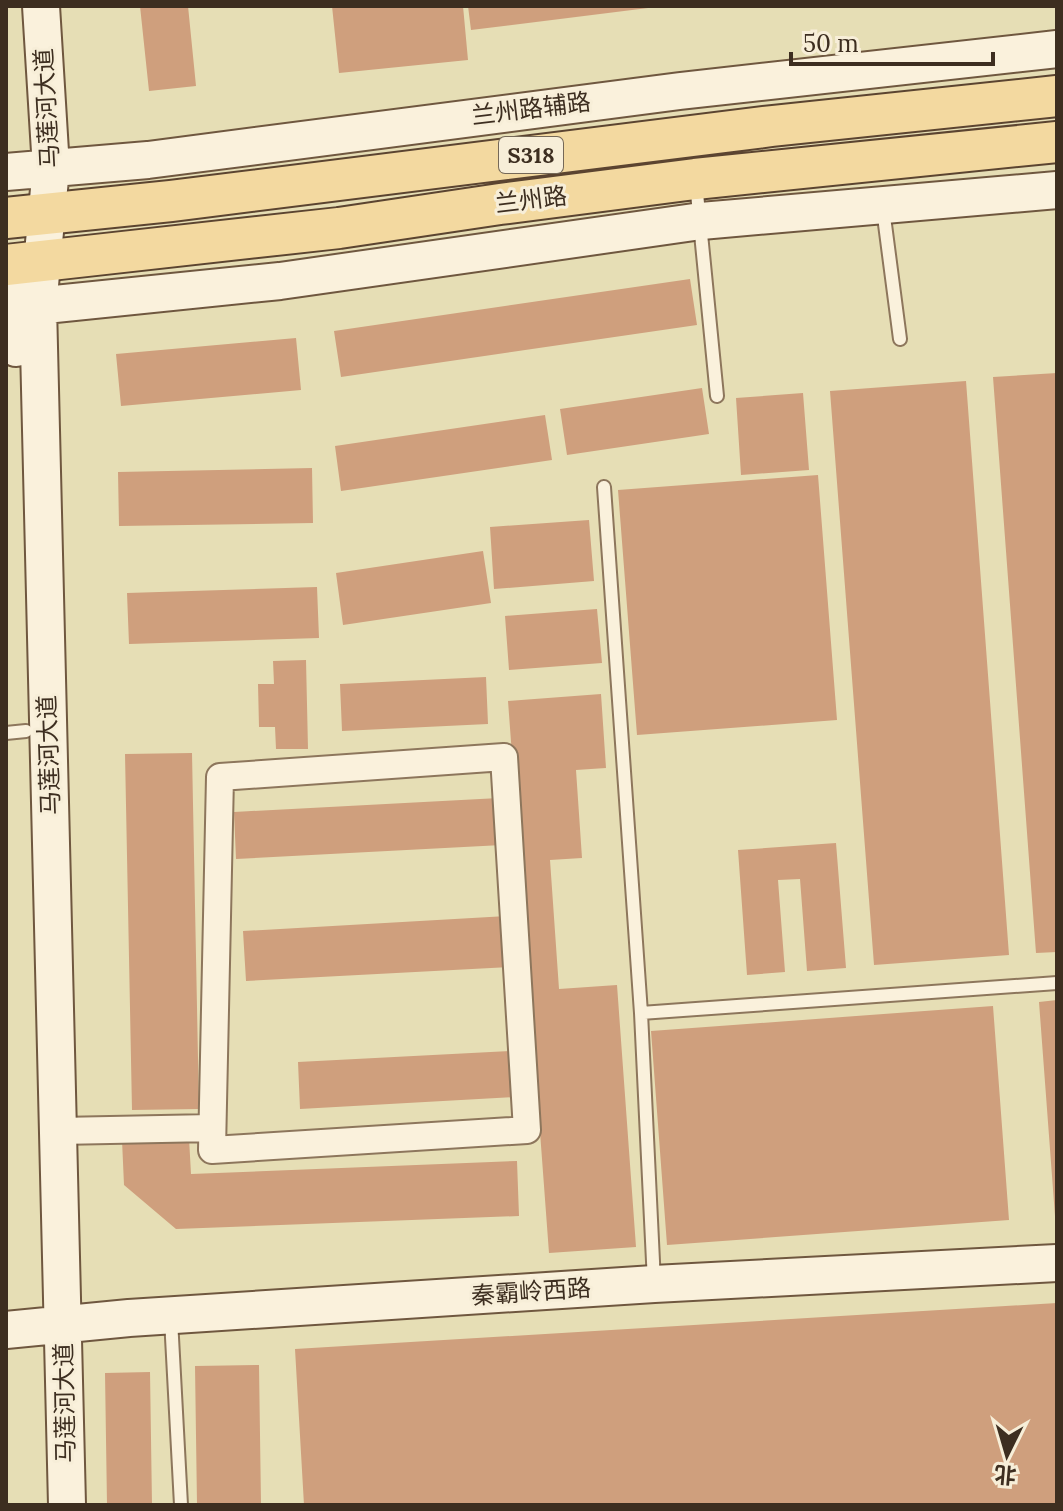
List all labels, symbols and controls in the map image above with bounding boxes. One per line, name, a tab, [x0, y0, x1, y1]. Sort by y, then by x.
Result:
scale bar	[791, 16, 993, 66]
text: 50 m	[803, 28, 859, 59]
street label: 马莲河大道	[28, 47, 65, 169]
street label: 兰州路辅路	[469, 86, 592, 131]
road number: S318	[499, 137, 563, 173]
street label: 兰州路	[493, 180, 569, 219]
street label: 马莲河大道	[31, 695, 66, 816]
street label: 秦霸岭西路	[470, 1272, 592, 1311]
street label: 马莲河大道	[48, 1343, 81, 1463]
north arrow	[967, 1415, 1047, 1495]
text: 北	[993, 1460, 1017, 1490]

